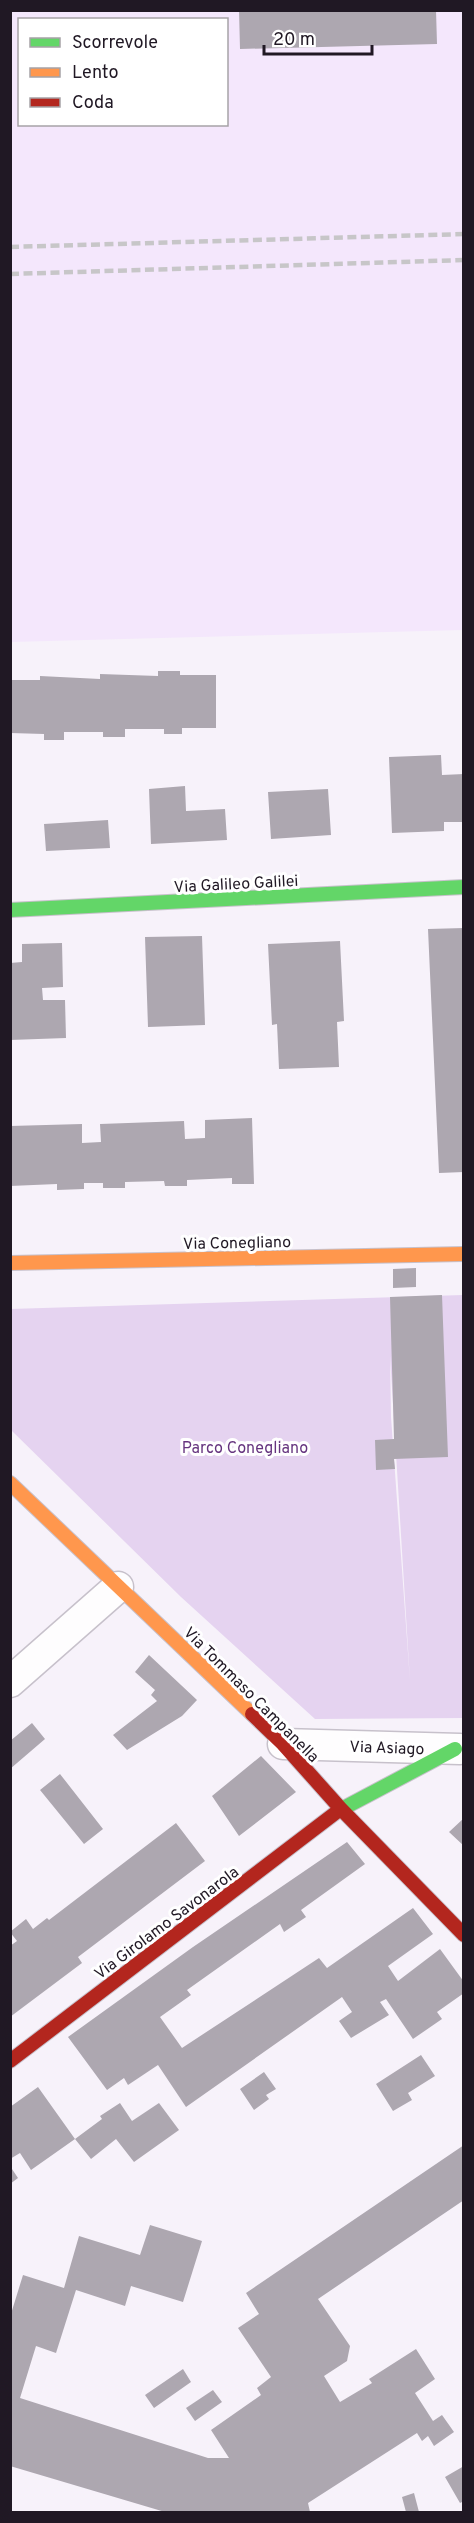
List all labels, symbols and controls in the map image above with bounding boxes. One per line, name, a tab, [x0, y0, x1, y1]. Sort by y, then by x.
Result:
legend	[18, 18, 228, 126]
scale bar	[264, 18, 372, 56]
text: 20 m	[273, 29, 315, 52]
text: Scorrevole	[72, 32, 158, 55]
text: Lento	[72, 62, 118, 85]
text: Coda	[72, 92, 114, 115]
street label: Via Galileo Galilei	[173, 872, 299, 898]
street label: Via Conegliano	[183, 1233, 291, 1255]
park label: Parco Conegliano	[182, 1439, 308, 1459]
street label: Via Tommaso Campanella	[178, 1623, 323, 1768]
street label: Via Asiago	[349, 1738, 425, 1760]
street label: Via Girolamo Savonarola	[91, 1863, 243, 1984]

